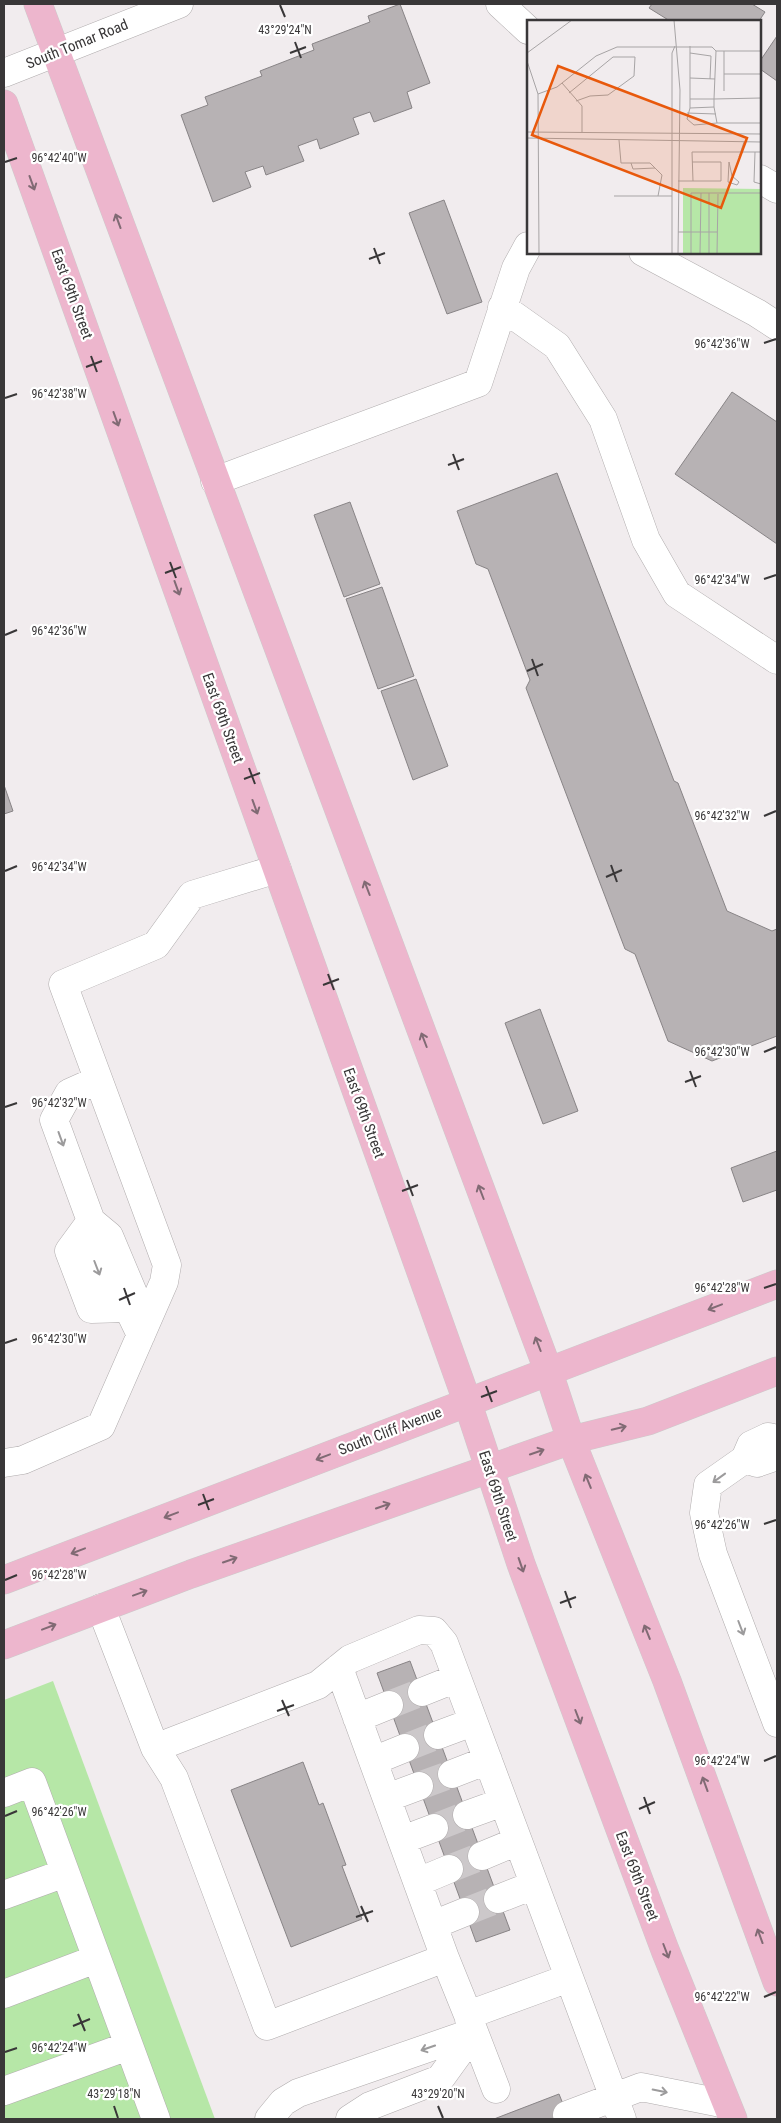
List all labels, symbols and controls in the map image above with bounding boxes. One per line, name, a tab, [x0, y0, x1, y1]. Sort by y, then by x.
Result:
street label: South Tomar Road	[23, 15, 131, 73]
inset map	[527, 20, 761, 254]
text: 43°29'24"N	[258, 23, 312, 37]
text: 96°42'40"W	[31, 151, 87, 165]
one-way arrow	[28, 175, 37, 191]
one-way arrow	[113, 213, 122, 229]
street label: East 69th Street	[47, 247, 97, 341]
text: 96°42'36"W	[694, 337, 750, 351]
text: 96°42'38"W	[31, 387, 87, 401]
one-way arrow	[112, 410, 121, 426]
text: 96°42'34"W	[694, 573, 750, 587]
one-way arrow	[173, 580, 182, 595]
text: 96°42'36"W	[31, 624, 87, 638]
street label: East 69th Street	[198, 671, 248, 765]
one-way arrow	[251, 799, 260, 814]
text: 96°42'32"W	[694, 809, 750, 823]
text: 96°42'34"W	[31, 860, 87, 874]
one-way arrow	[362, 880, 371, 896]
one-way arrow	[419, 1033, 428, 1048]
text: 96°42'30"W	[694, 1045, 750, 1059]
street label: East 69th Street	[339, 1066, 389, 1160]
text: 96°42'32"W	[31, 1096, 87, 1110]
one-way arrow	[57, 1131, 66, 1146]
one-way arrow	[476, 1185, 485, 1200]
one-way arrow	[93, 1260, 103, 1275]
text: 96°42'28"W	[694, 1281, 750, 1295]
one-way arrow	[708, 1303, 723, 1312]
text: 96°42'30"W	[31, 1332, 87, 1346]
one-way arrow	[533, 1337, 542, 1352]
street label: South Cliff Avenue	[336, 1403, 444, 1459]
one-way arrow	[610, 1423, 626, 1432]
one-way arrow	[528, 1447, 544, 1456]
street label: East 69th Street	[475, 1448, 521, 1544]
one-way arrow	[316, 1453, 331, 1462]
one-way arrow	[713, 1472, 726, 1483]
one-way arrow	[582, 1474, 592, 1489]
one-way arrow	[375, 1501, 391, 1510]
one-way arrow	[164, 1511, 179, 1520]
text: 96°42'26"W	[694, 1518, 750, 1532]
one-way arrow	[71, 1547, 86, 1556]
one-way arrow	[222, 1555, 237, 1564]
one-way arrow	[517, 1557, 526, 1572]
text: 96°42'28"W	[31, 1568, 87, 1582]
one-way arrow	[131, 1588, 147, 1597]
one-way arrow	[737, 1620, 746, 1635]
one-way arrow	[41, 1622, 56, 1632]
one-way arrow	[642, 1625, 652, 1640]
one-way arrow	[574, 1709, 583, 1724]
text: 96°42'24"W	[694, 1754, 750, 1768]
one-way arrow	[700, 1777, 709, 1792]
text: 96°42'26"W	[31, 1805, 87, 1819]
street label: East 69th Street	[612, 1829, 662, 1923]
one-way arrow	[755, 1929, 764, 1945]
one-way arrow	[661, 1943, 671, 1958]
text: 96°42'22"W	[694, 1990, 750, 2004]
text: 96°42'24"W	[31, 2041, 87, 2055]
one-way arrow	[421, 2044, 437, 2053]
one-way arrow	[652, 2086, 668, 2096]
text: 43°29'18"N	[87, 2087, 141, 2101]
text: 43°29'20"N	[411, 2087, 465, 2101]

